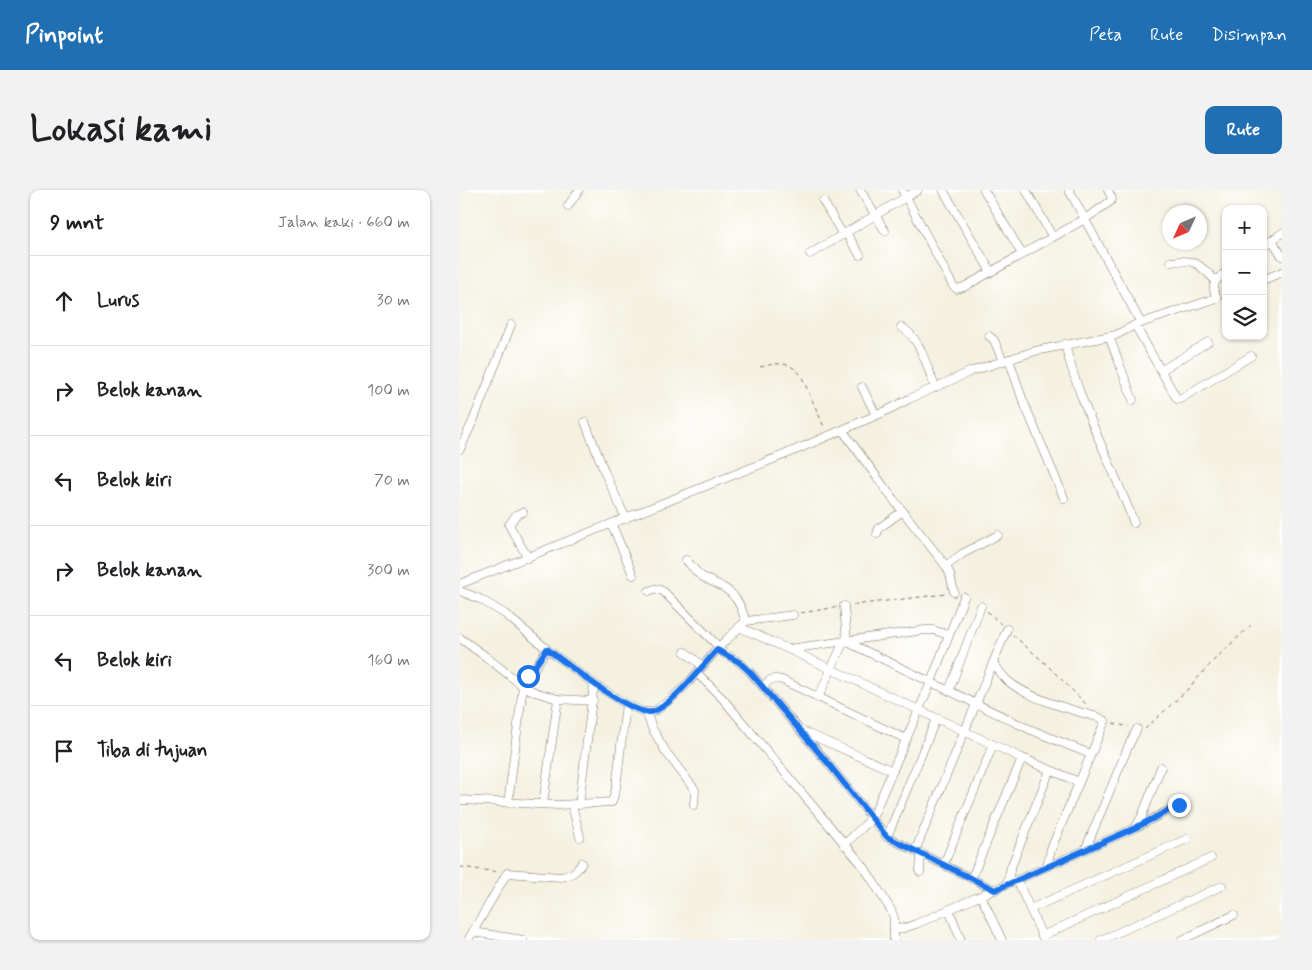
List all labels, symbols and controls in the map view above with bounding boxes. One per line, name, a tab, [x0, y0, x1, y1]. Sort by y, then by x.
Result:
text: Pinpoint	[25, 20, 103, 51]
text: Peta	[1089, 23, 1122, 47]
text: Rute	[1150, 23, 1183, 47]
text: Disimpan	[1211, 23, 1287, 47]
button: Rute	[1205, 106, 1282, 154]
text: Lokasi kami	[30, 107, 212, 153]
north arrow	[1162, 205, 1207, 250]
map controls	[1222, 205, 1267, 340]
button: +	[1222, 205, 1267, 250]
text: 9 mnt	[50, 209, 104, 237]
text: Jalan kaki · 660 m	[278, 212, 410, 233]
button: −	[1222, 250, 1267, 295]
icon: ahead	[50, 287, 78, 315]
text: Lurus	[97, 288, 139, 313]
text: 30 m	[377, 290, 410, 311]
button: layers	[1222, 295, 1267, 340]
icon: right	[50, 377, 78, 405]
text: Belok kanan	[97, 378, 202, 403]
text: 100 m	[367, 380, 410, 401]
icon: left	[50, 467, 78, 495]
text: Belok kiri	[97, 468, 172, 493]
text: 70 m	[374, 470, 410, 491]
icon: right	[50, 557, 78, 585]
text: Belok kanan	[97, 558, 202, 583]
text: 300 m	[367, 560, 410, 581]
icon: left	[50, 647, 78, 675]
text: Belok kiri	[97, 648, 172, 673]
text: 160 m	[367, 650, 410, 671]
route start	[517, 665, 540, 688]
icon: arrive	[50, 737, 78, 765]
text: Tiba di tujuan	[97, 738, 208, 763]
route end	[1168, 794, 1191, 817]

